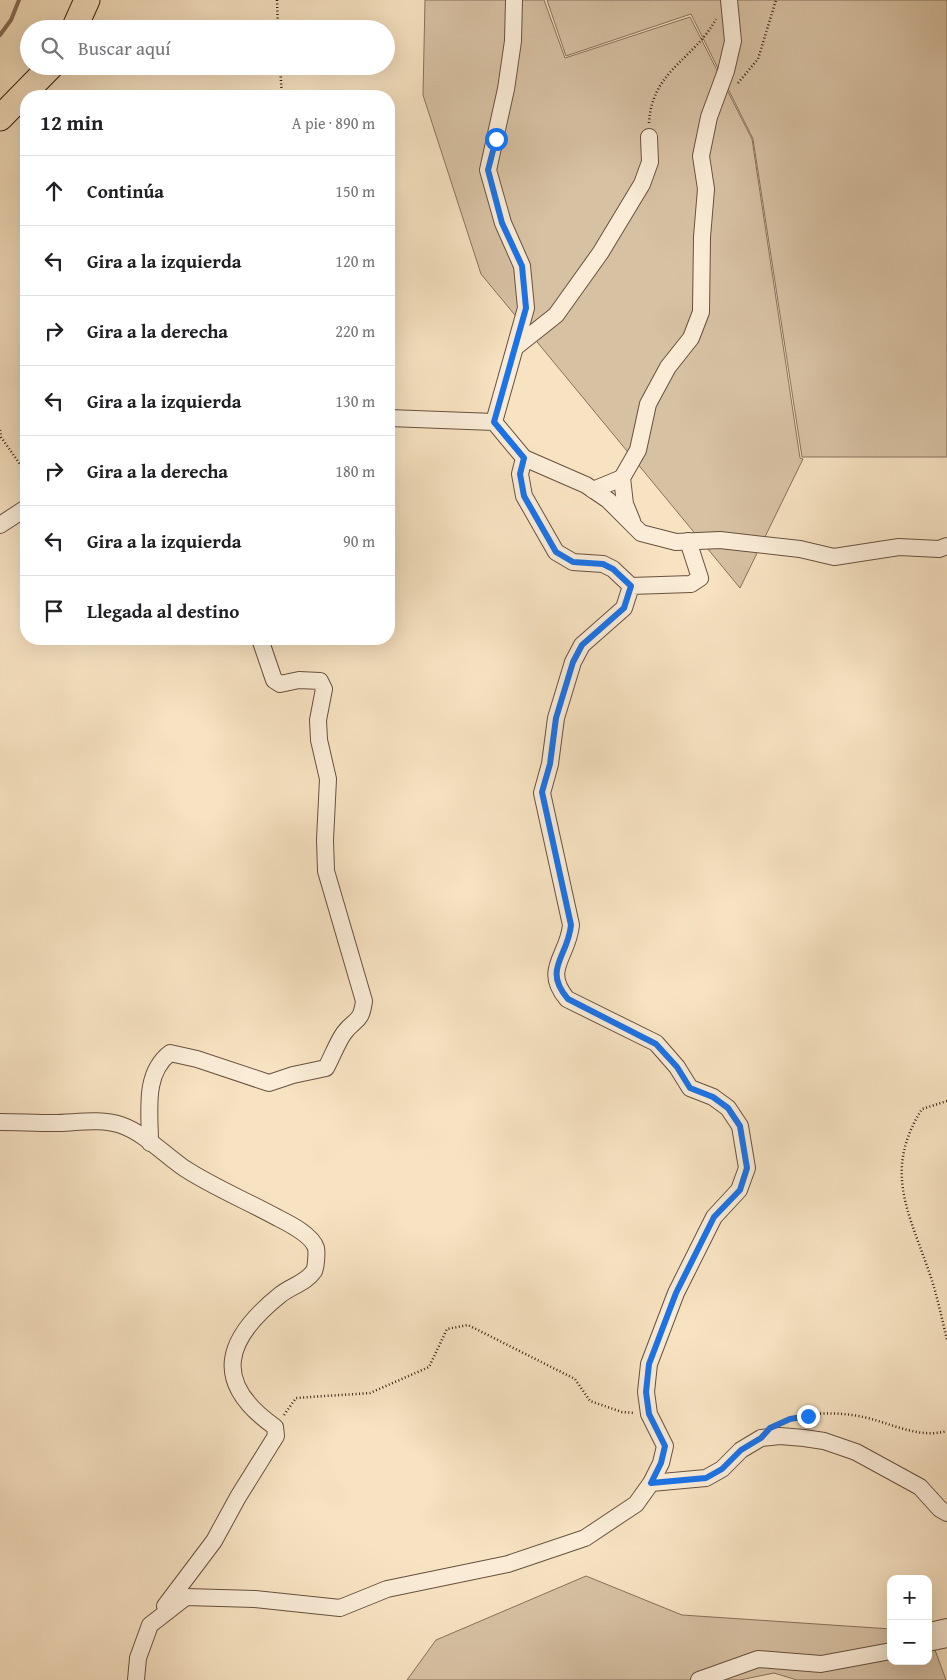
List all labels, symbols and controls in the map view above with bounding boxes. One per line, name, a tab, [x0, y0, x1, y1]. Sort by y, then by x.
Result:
search box	[20, 20, 395, 75]
icon: search	[38, 34, 66, 62]
text: Buscar aquí	[78, 34, 171, 62]
text: 12 min	[40, 107, 103, 138]
text: A pie · 890 m	[292, 111, 375, 135]
route start	[485, 128, 508, 151]
icon: ahead	[40, 177, 68, 205]
text: Continúa	[87, 177, 164, 205]
text: 150 m	[335, 179, 375, 203]
icon: left	[40, 247, 68, 275]
text: Gira a la izquierda	[87, 247, 242, 275]
text: 120 m	[335, 249, 375, 273]
icon: right	[40, 317, 68, 345]
text: Gira a la derecha	[87, 317, 228, 345]
text: 220 m	[335, 319, 375, 343]
icon: left	[40, 387, 68, 415]
text: Gira a la izquierda	[87, 387, 242, 415]
text: 130 m	[335, 389, 375, 413]
icon: right	[40, 457, 68, 485]
text: Gira a la derecha	[87, 457, 228, 485]
text: 180 m	[335, 459, 375, 483]
icon: left	[40, 527, 68, 555]
text: Gira a la izquierda	[87, 527, 242, 555]
text: 90 m	[343, 529, 375, 553]
icon: arrive	[40, 597, 68, 625]
text: Llegada al destino	[87, 597, 239, 625]
route end	[797, 1405, 820, 1428]
map controls	[887, 1575, 932, 1665]
button: +	[887, 1575, 932, 1620]
button: −	[887, 1620, 932, 1665]

